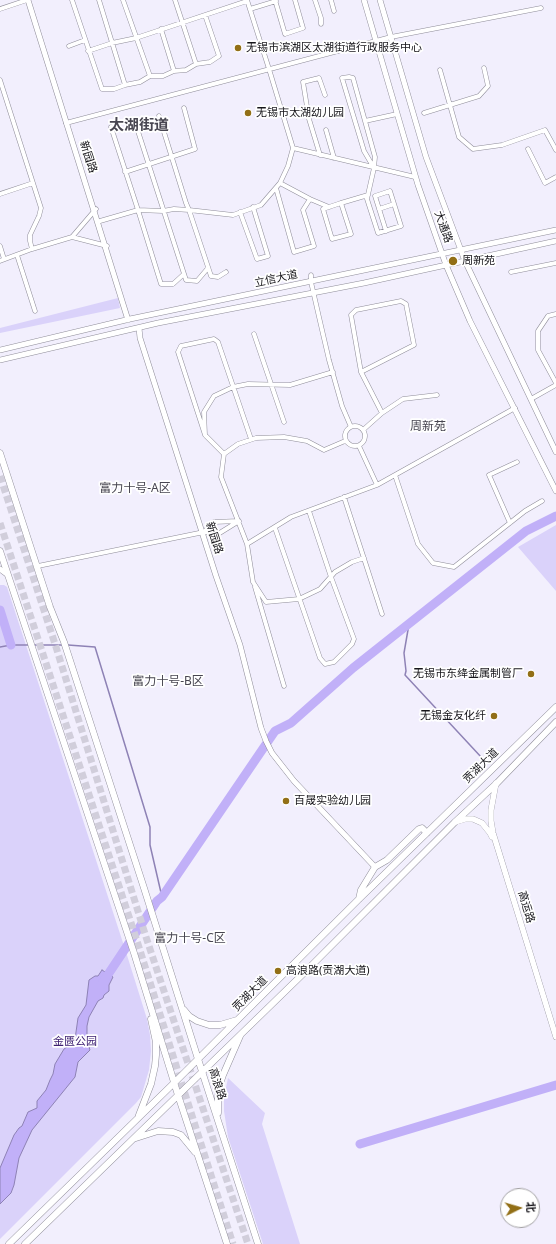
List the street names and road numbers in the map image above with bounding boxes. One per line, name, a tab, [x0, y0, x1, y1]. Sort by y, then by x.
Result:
street label: 新园路	[77, 139, 99, 175]
street label: 大通路	[431, 209, 455, 245]
street label: 立信大道	[253, 268, 299, 290]
street label: 新园路	[203, 520, 225, 556]
street label: 贡湖大道	[461, 746, 501, 786]
street label: 高运路	[515, 889, 537, 925]
street label: 贡湖大道	[230, 974, 270, 1014]
street label: 高浪路	[206, 1066, 228, 1102]

